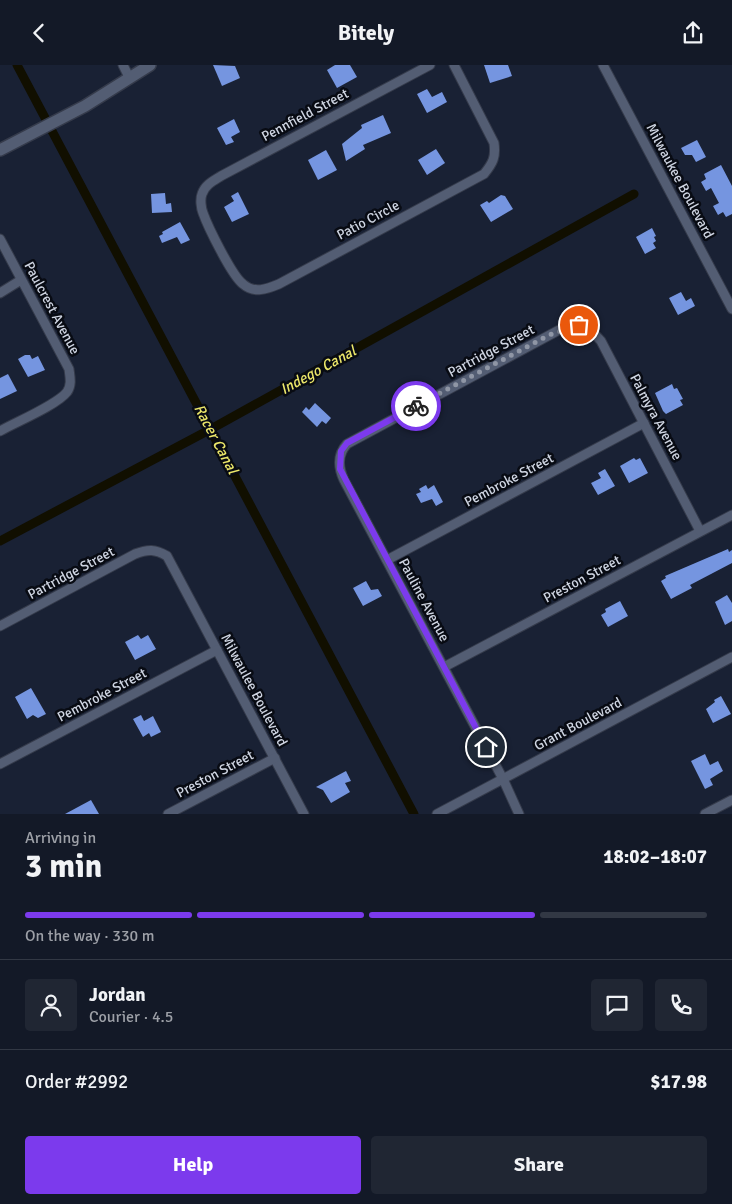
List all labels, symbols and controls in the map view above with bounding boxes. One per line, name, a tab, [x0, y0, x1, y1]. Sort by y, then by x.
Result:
icon: back	[25, 19, 53, 47]
text: Bitely	[338, 19, 394, 46]
icon: share	[679, 19, 707, 47]
street label: Pennfield Street	[259, 85, 351, 145]
street label: Milwaukee Boulevard	[642, 121, 718, 241]
street label: Patio Circle	[334, 196, 402, 244]
street label: Paulcrest Avenue	[20, 259, 84, 357]
pin	[558, 304, 600, 346]
icon: bag	[565, 311, 593, 339]
street label: Partridge Street	[445, 321, 537, 381]
water label: Indego Canal	[277, 341, 360, 398]
street label: Palmyra Avenue	[626, 371, 686, 463]
courier	[391, 381, 441, 431]
icon: bike	[402, 392, 430, 420]
water label: Racer Canal	[190, 401, 243, 478]
street label: Pembroke Street	[461, 449, 557, 511]
street label: Partridge Street	[25, 543, 117, 603]
street label: Preston Street	[540, 552, 624, 606]
street label: Pauline Avenue	[395, 556, 453, 644]
street label: Milwaulee Boulevard	[217, 631, 291, 749]
street label: Pembroke Street	[54, 664, 150, 726]
street label: Grant Boulevard	[531, 694, 625, 754]
pin	[465, 726, 507, 768]
icon: home	[472, 733, 500, 761]
street label: Preston Street	[173, 747, 257, 801]
text: Arriving in	[25, 828, 96, 848]
text: 18:02–18:07	[603, 845, 707, 869]
text: 3 min	[25, 847, 102, 886]
text: On the way · 330 m	[25, 926, 155, 946]
button: person	[25, 979, 77, 1031]
button: chat	[591, 979, 643, 1031]
button: phone	[655, 979, 707, 1031]
text: Jordan	[89, 983, 146, 1007]
text: Courier · 4.5	[89, 1007, 173, 1027]
text: Order #2992	[25, 1070, 128, 1094]
text: $17.98	[650, 1070, 707, 1094]
button: Help	[25, 1136, 361, 1194]
button: Share	[371, 1136, 707, 1194]

